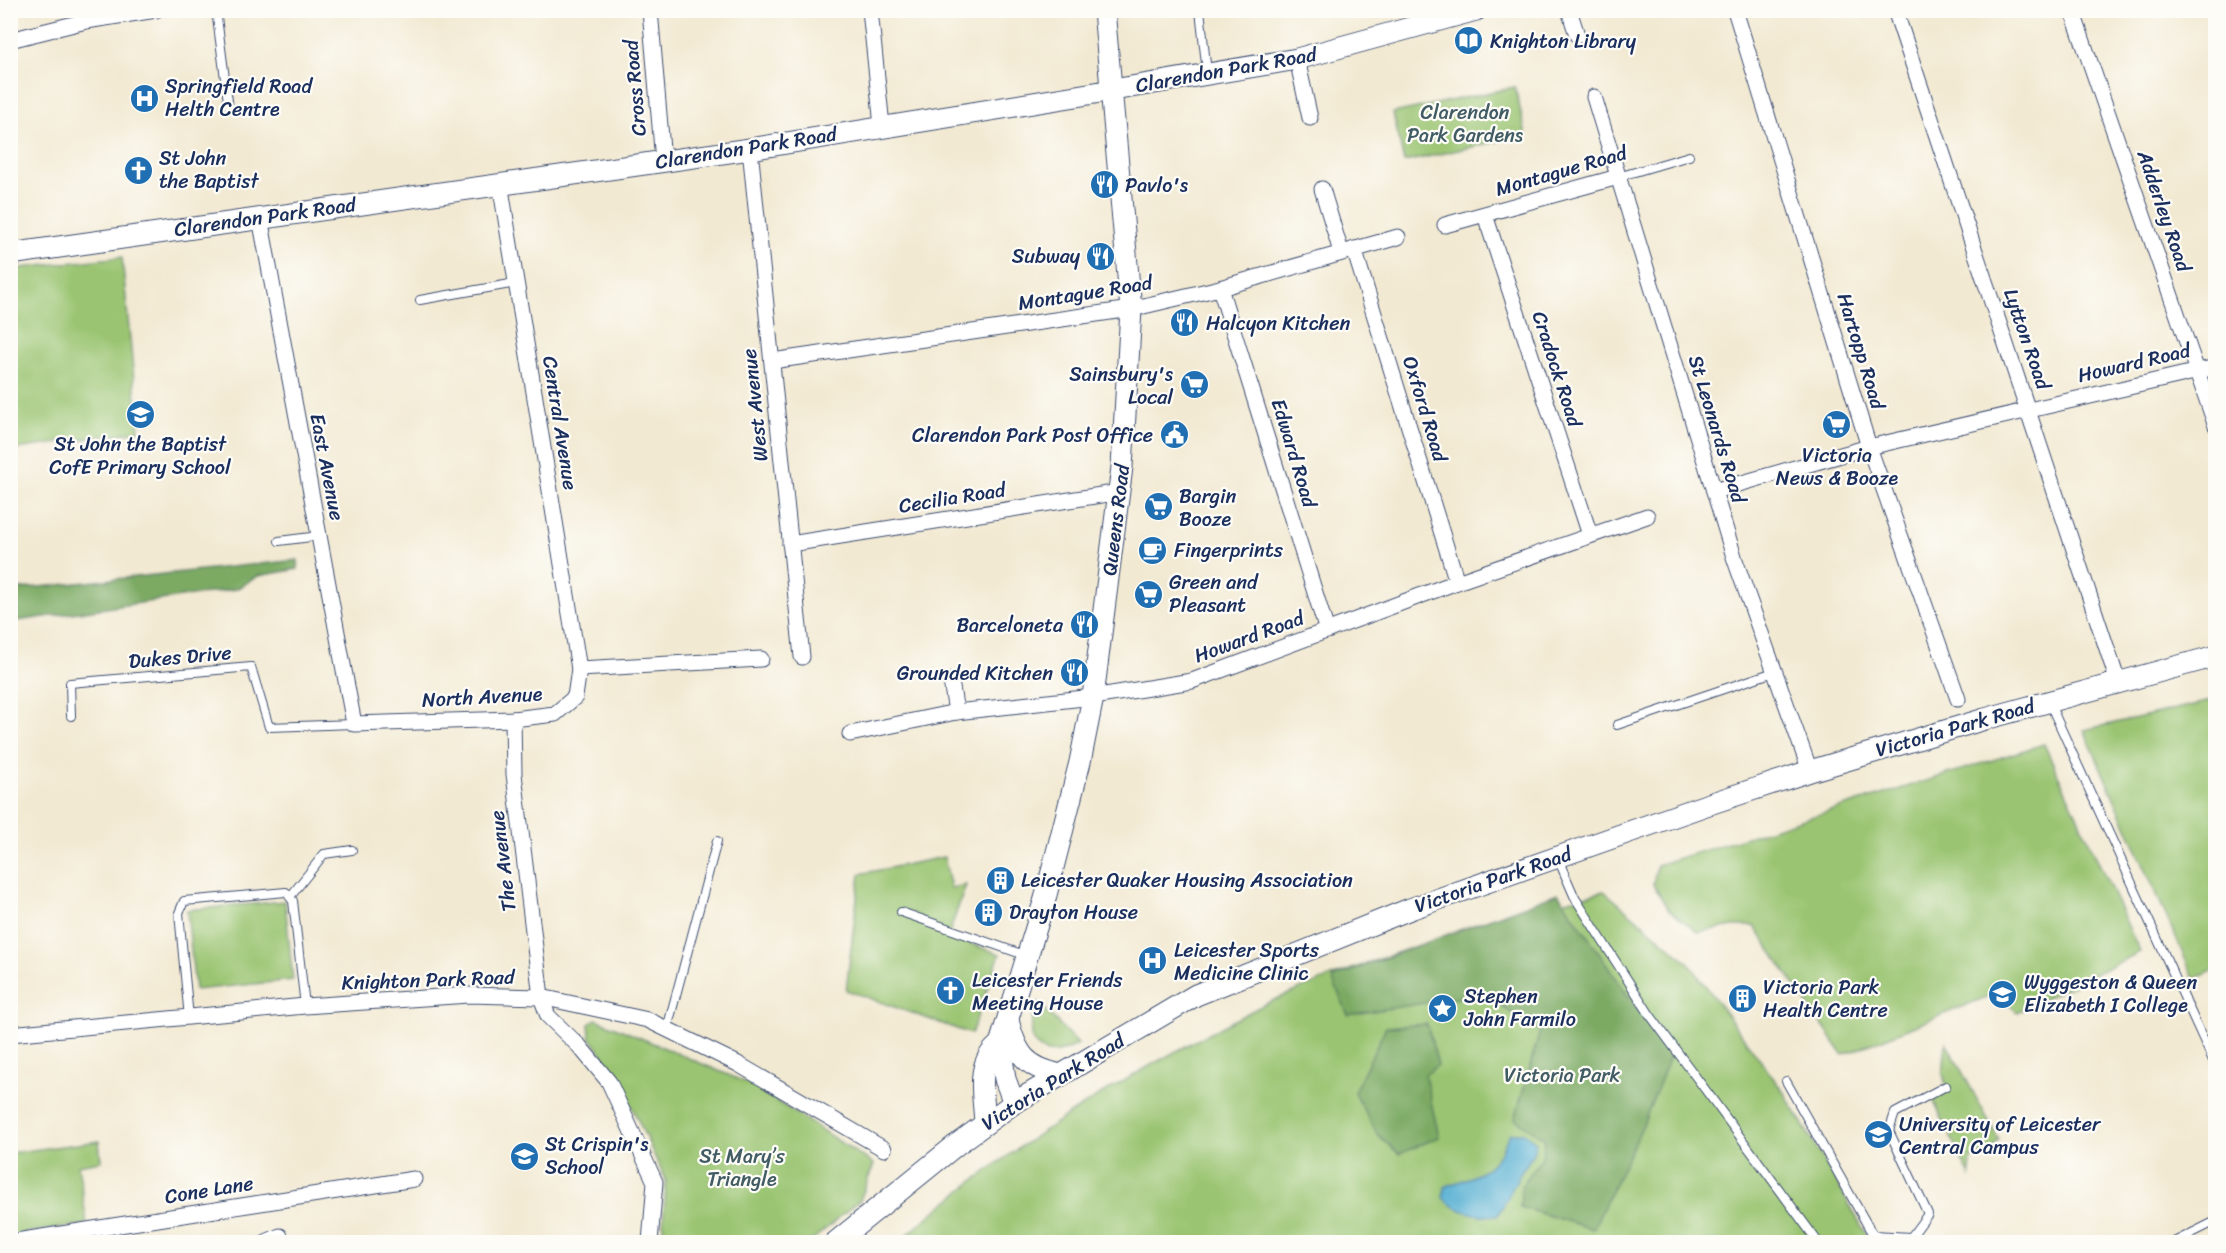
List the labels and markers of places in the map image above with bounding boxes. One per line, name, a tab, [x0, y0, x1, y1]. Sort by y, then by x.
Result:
place label: Knighton Library	[1490, 24, 1637, 59]
library icon: Knighton Library	[1453, 25, 1485, 57]
place label: Springfield Road Helth Centre	[165, 69, 313, 127]
hospital icon: Springfield Road Helth Centre	[128, 82, 160, 114]
place label: St John the Baptist	[159, 141, 259, 199]
church icon: St John the Baptist	[122, 154, 154, 186]
place label: Pavlo's	[1125, 168, 1189, 203]
restaurant icon: Pavlo's	[1088, 169, 1120, 201]
place label: Subway	[1012, 239, 1081, 274]
restaurant icon: Subway	[1085, 240, 1117, 272]
place label: Halcyon Kitchen	[1206, 306, 1350, 341]
restaurant icon: Halcyon Kitchen	[1169, 307, 1201, 339]
place label: Sainsbury's Local	[1069, 357, 1174, 415]
supermarket icon: Sainsbury's Local	[1178, 369, 1210, 401]
school or university icon: St John the Baptist CofE Primary School	[124, 398, 156, 430]
supermarket icon: Victoria News & Booze	[1821, 409, 1853, 441]
place label: Clarendon Park Post Office	[912, 418, 1153, 453]
public building icon: Clarendon Park Post Office	[1158, 419, 1190, 451]
place label: St John the Baptist CofE Primary School	[49, 427, 232, 485]
place label: Victoria News & Booze	[1776, 438, 1899, 496]
place label: Bargin Booze	[1179, 479, 1236, 537]
supermarket icon: Bargin Booze	[1142, 491, 1174, 523]
place label: Fingerprints	[1174, 533, 1284, 568]
cafe icon: Fingerprints	[1137, 534, 1169, 566]
place label: Green and Pleasant	[1169, 565, 1259, 623]
supermarket icon: Green and Pleasant	[1132, 578, 1164, 610]
place label: Barceloneta	[956, 608, 1064, 643]
restaurant icon: Barceloneta	[1068, 609, 1100, 641]
place label: Grounded Kitchen	[897, 656, 1053, 691]
restaurant icon: Grounded Kitchen	[1058, 657, 1090, 689]
place label: Leicester Quaker Housing Association	[1021, 863, 1353, 898]
building icon: Leicester Quaker Housing Association	[984, 864, 1016, 896]
place label: Drayton House	[1009, 895, 1138, 930]
building icon: Drayton House	[972, 896, 1004, 928]
place label: Leicester Sports Medicine Clinic	[1174, 933, 1320, 991]
hospital icon: Leicester Sports Medicine Clinic	[1137, 945, 1169, 977]
place label: Leicester Friends Meeting House	[972, 963, 1123, 1021]
place label: Wyggeston & Queen Elizabeth I College	[2024, 965, 2198, 1023]
place label: Victoria Park Health Centre	[1763, 970, 1888, 1028]
church icon: Leicester Friends Meeting House	[935, 975, 967, 1007]
school or university icon: Wyggeston & Queen Elizabeth I College	[1987, 978, 2019, 1010]
place label: Stephen John Farmilo	[1463, 979, 1576, 1037]
building icon: Victoria Park Health Centre	[1726, 982, 1758, 1014]
place icon: Stephen John Farmilo	[1427, 992, 1459, 1024]
place label: University of Leicester Central Campus	[1899, 1107, 2102, 1165]
school or university icon: University of Leicester Central Campus	[1862, 1119, 1894, 1151]
place label: St Crispin's School	[545, 1127, 649, 1185]
school or university icon: St Crispin's School	[508, 1140, 540, 1172]

